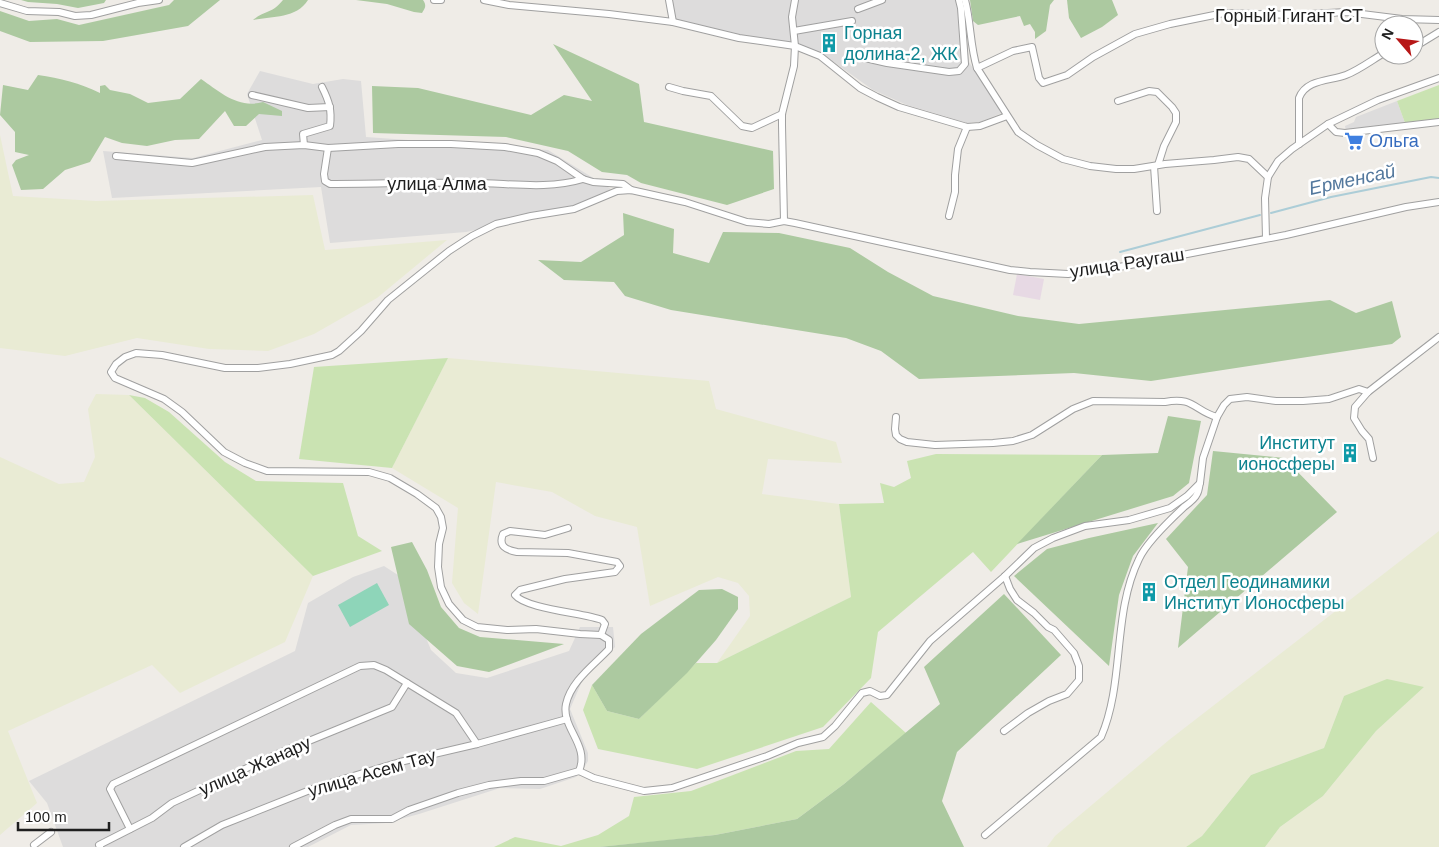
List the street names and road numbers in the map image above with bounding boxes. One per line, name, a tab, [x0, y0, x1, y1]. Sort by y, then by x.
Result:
street label: Горный Гигант СТ	[1215, 6, 1363, 26]
street label: улица Алма	[387, 174, 488, 194]
street label: улица Раугаш	[1068, 244, 1186, 282]
street label: улица Жанару	[196, 732, 314, 800]
street label: улица Асем Тау	[306, 745, 438, 801]

